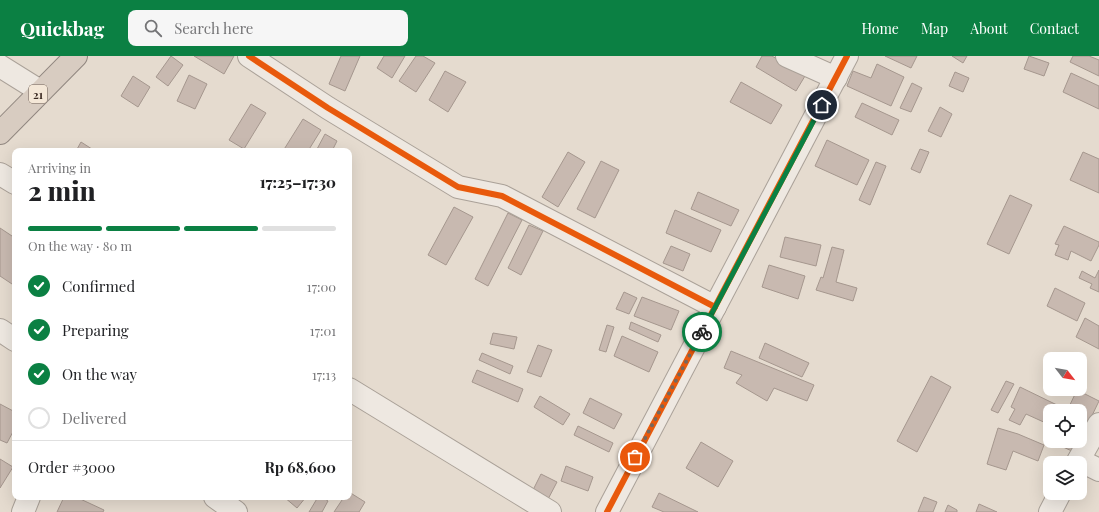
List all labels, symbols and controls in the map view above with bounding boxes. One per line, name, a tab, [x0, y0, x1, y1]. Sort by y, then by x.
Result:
search box	[128, 10, 408, 46]
text: Quickbag	[20, 15, 104, 41]
icon: search	[142, 17, 164, 39]
text: Search here	[174, 18, 253, 38]
text: Home	[861, 19, 899, 38]
text: Map	[921, 19, 948, 38]
text: About	[970, 19, 1008, 38]
text: Contact	[1030, 19, 1079, 38]
road number: 21	[29, 85, 47, 103]
pin	[805, 88, 839, 122]
icon: home	[811, 94, 833, 116]
text: Arriving in	[28, 159, 91, 176]
text: 17:25–17:30	[260, 172, 336, 192]
text: 2 min	[28, 173, 96, 208]
text: On the way · 80 m	[28, 237, 132, 254]
icon: check	[28, 275, 50, 297]
text: Confirmed	[62, 276, 135, 296]
text: 17:00	[307, 278, 336, 295]
courier	[682, 312, 722, 352]
icon: check	[28, 319, 50, 341]
text: Preparing	[62, 320, 129, 340]
icon: bike	[691, 321, 713, 343]
text: 17:01	[310, 322, 336, 339]
north arrow	[1043, 352, 1087, 396]
map controls	[1043, 352, 1087, 500]
icon: check	[28, 363, 50, 385]
text: On the way	[62, 364, 137, 384]
text: 17:13	[312, 366, 336, 383]
button: locate	[1043, 404, 1087, 448]
text: Delivered	[62, 408, 127, 428]
pin	[618, 440, 652, 474]
icon: bag	[624, 446, 646, 468]
button: layers	[1043, 456, 1087, 500]
text: Order #3000	[28, 457, 115, 477]
text: Rp 68,600	[264, 457, 336, 477]

